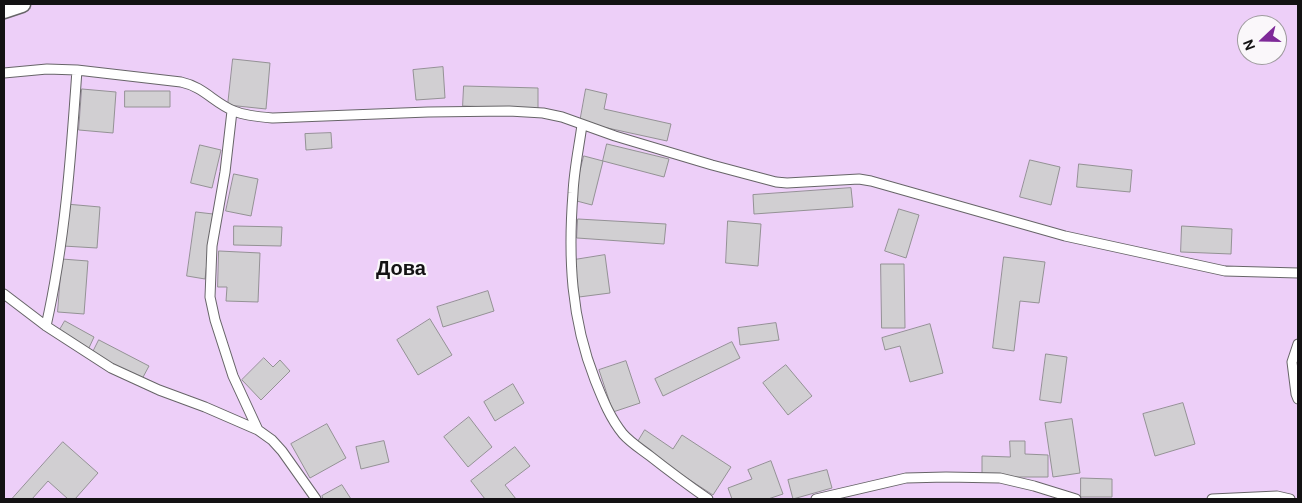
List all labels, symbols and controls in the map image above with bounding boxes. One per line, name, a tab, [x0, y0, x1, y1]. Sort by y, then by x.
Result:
north arrow	[1237, 15, 1287, 65]
text: N	[1239, 37, 1259, 53]
district label: Дова	[376, 258, 426, 282]

